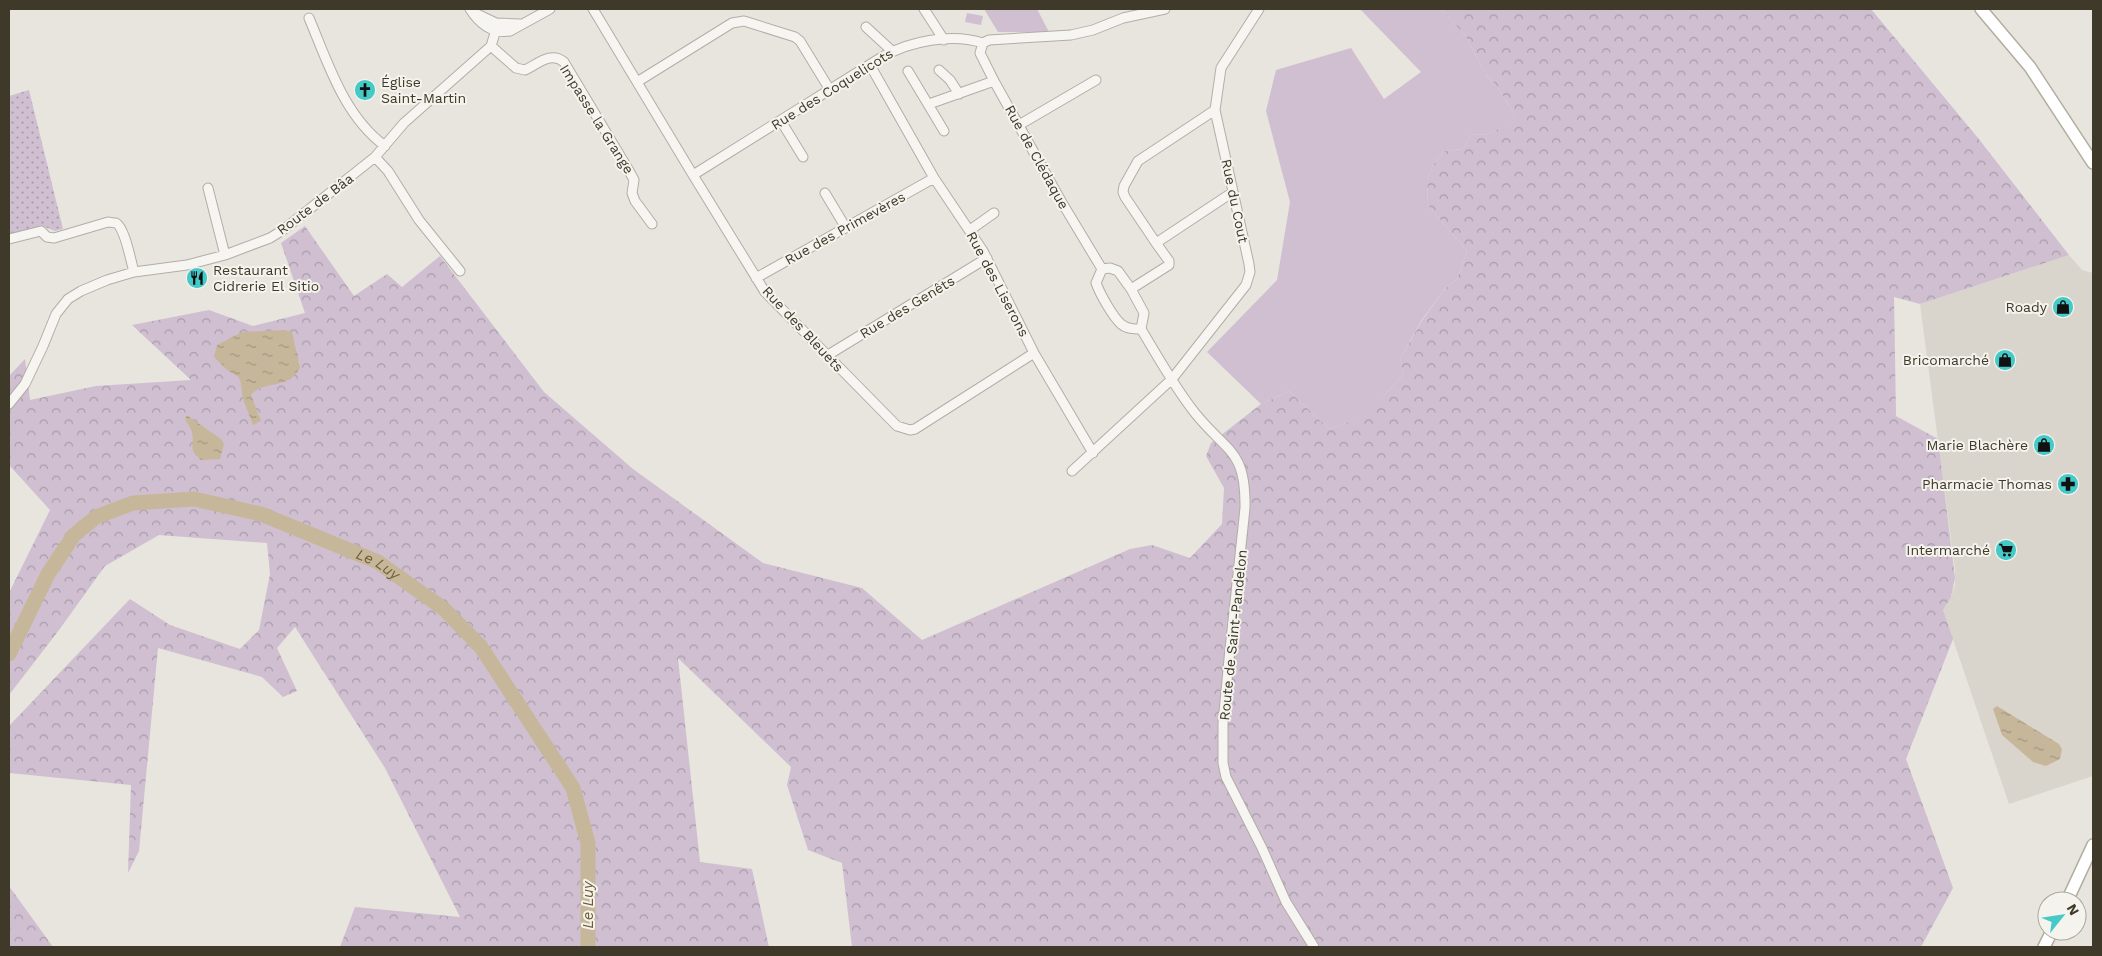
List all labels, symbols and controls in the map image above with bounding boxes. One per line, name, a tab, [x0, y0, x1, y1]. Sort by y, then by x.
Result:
street label: Rue des Coquelicots	[768, 45, 896, 133]
street label: Impasse la Grange	[557, 61, 637, 177]
place label: Église Saint-Martin	[381, 74, 466, 106]
church icon: Église Saint-Martin	[353, 78, 377, 102]
street label: Rue de Clédaque	[1002, 102, 1072, 212]
street label: Rue du Cout	[1218, 158, 1252, 245]
street label: Route de Bâa	[274, 170, 356, 238]
street label: Rue des Primevères	[782, 188, 908, 268]
street label: Rue des Liserons	[963, 229, 1033, 339]
place label: Restaurant Cidrerie El Sitio	[213, 262, 319, 294]
restaurant icon: Restaurant Cidrerie El Sitio	[185, 266, 209, 290]
street label: Rue des Genêts	[857, 272, 957, 342]
street label: Rue des Bleuets	[759, 283, 847, 375]
shop icon: Roady	[2051, 295, 2075, 319]
place label: Roady	[2006, 299, 2048, 315]
shop icon: Bricomarché	[1993, 348, 2017, 372]
place label: Bricomarché	[1903, 352, 1989, 368]
shop icon: Marie Blachère	[2032, 433, 2056, 457]
place label: Marie Blachère	[1926, 437, 2028, 453]
pharmacy icon: Pharmacie Thomas	[2056, 472, 2080, 496]
place label: Pharmacie Thomas	[1922, 476, 2052, 492]
supermarket icon: Intermarché	[1994, 538, 2018, 562]
place label: Intermarché	[1906, 542, 1990, 558]
water label: Le Luy	[354, 545, 404, 584]
street label: Route de Saint-Pandelon	[1216, 549, 1250, 721]
water label: Le Luy	[579, 880, 597, 929]
north arrow	[2037, 891, 2087, 941]
text: N	[2064, 901, 2083, 918]

